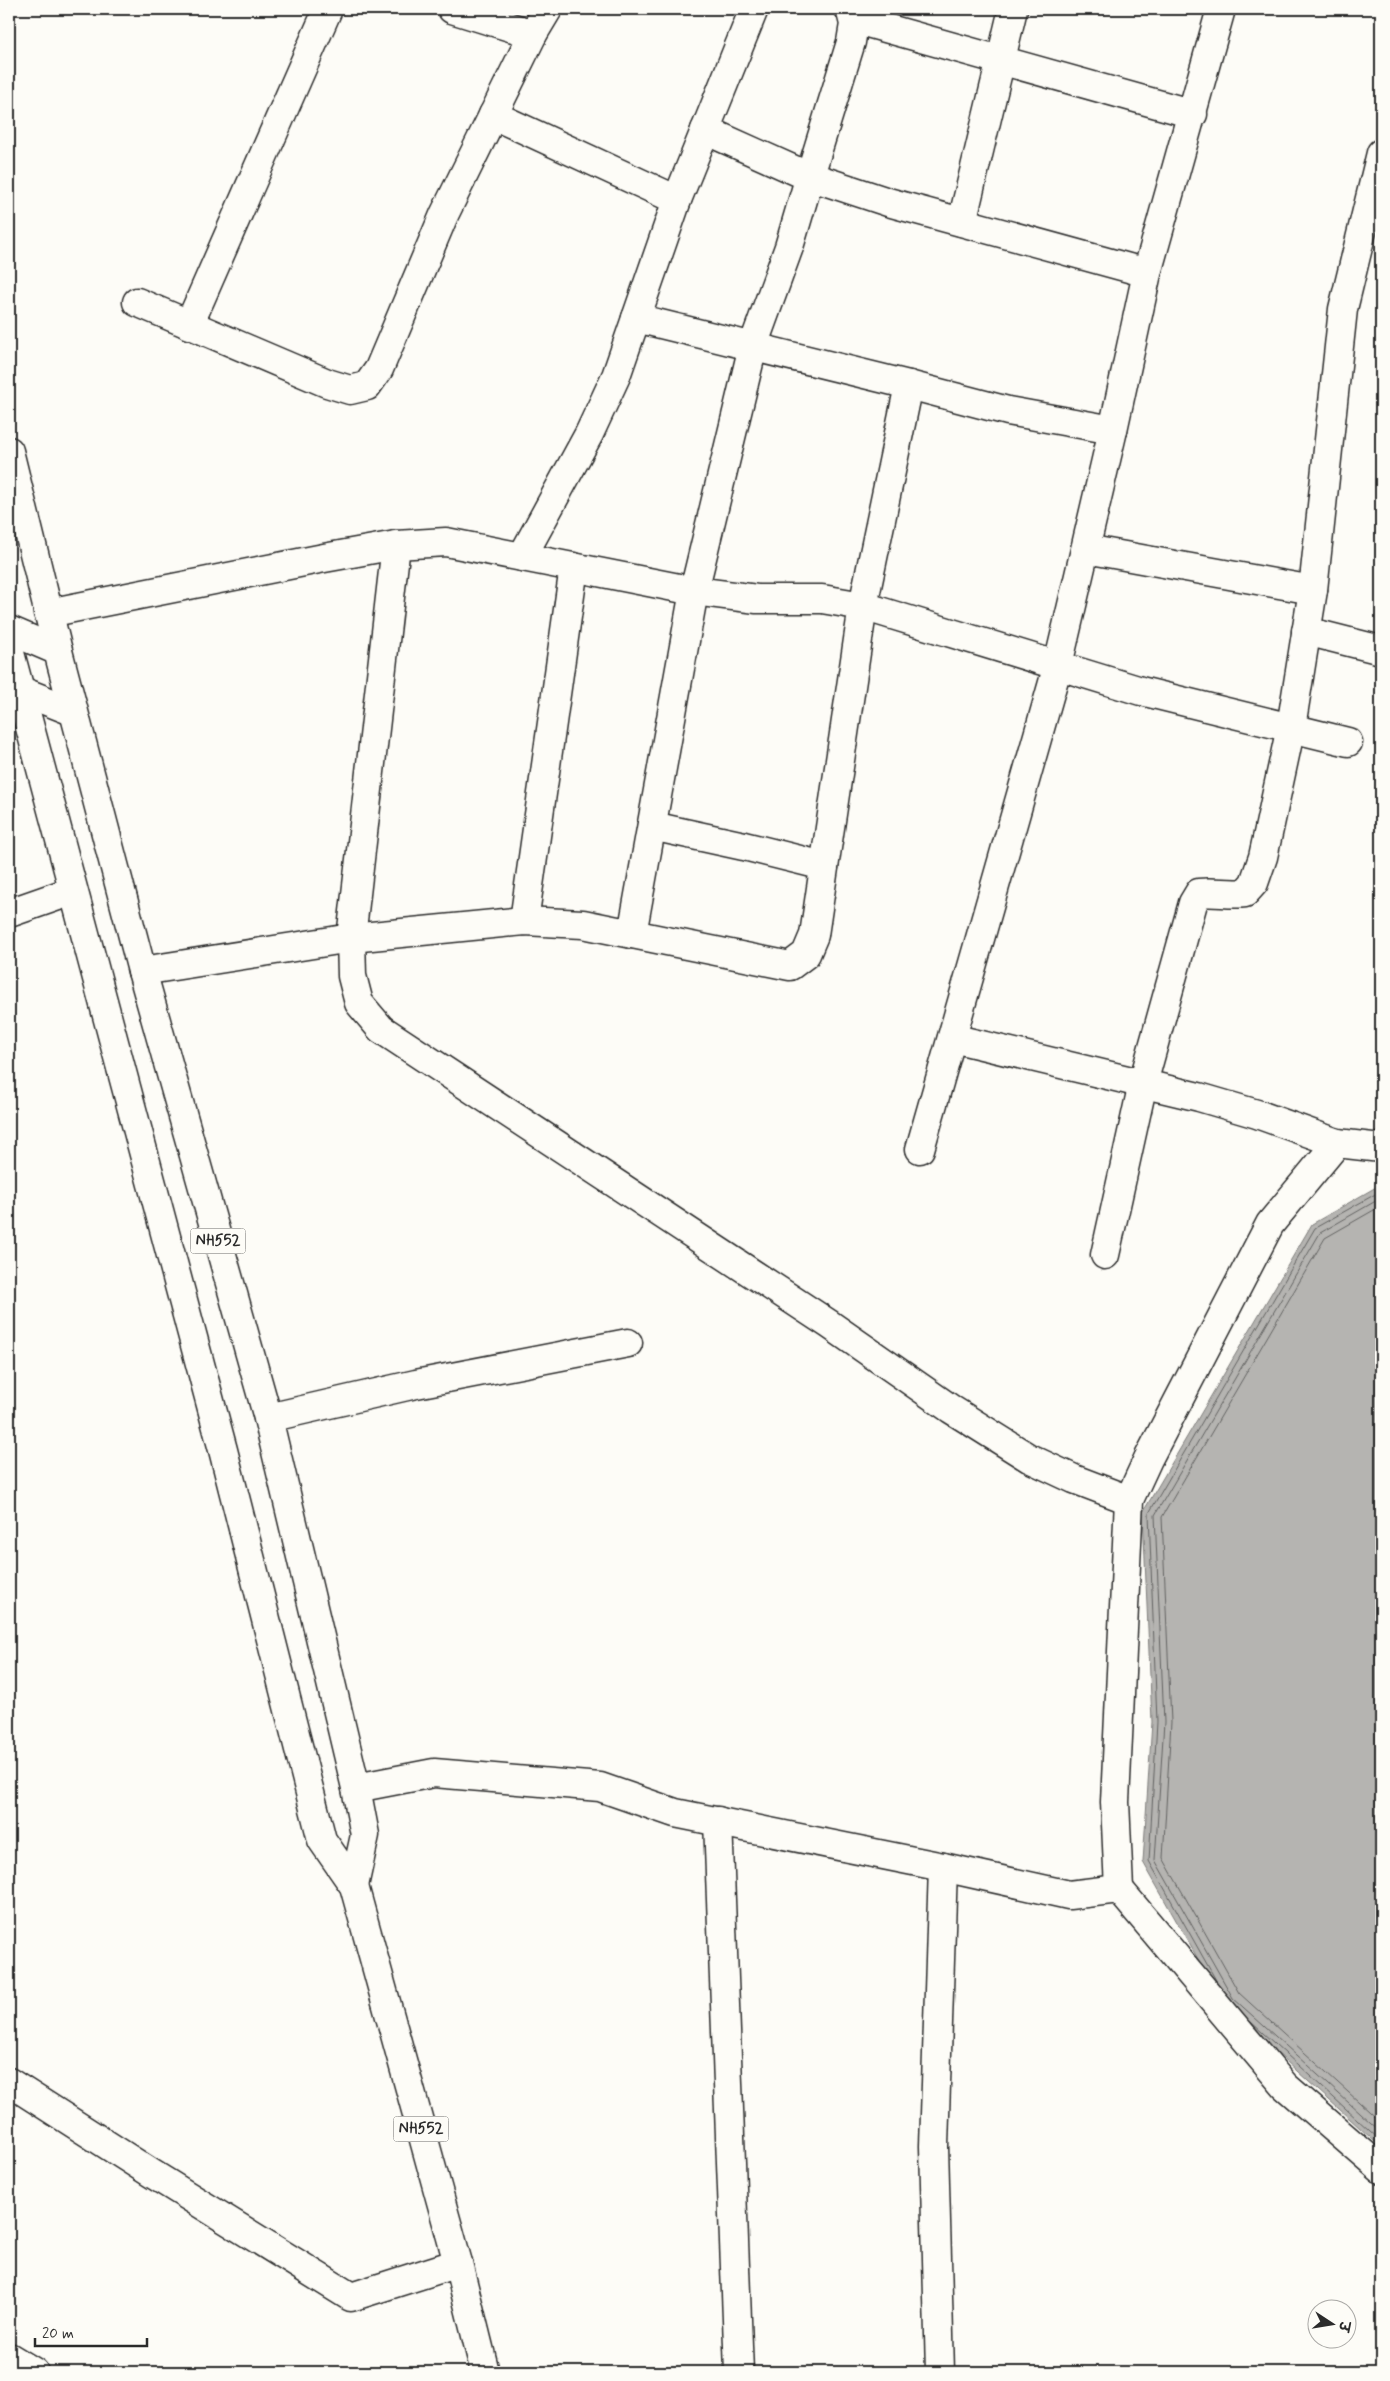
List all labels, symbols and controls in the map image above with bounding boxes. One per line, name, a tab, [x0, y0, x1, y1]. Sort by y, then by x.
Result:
road number: NH552	[190, 1228, 246, 1254]
road number: NH552	[394, 2116, 448, 2142]
north arrow	[1308, 2298, 1358, 2348]
scale bar	[35, 2316, 148, 2348]
text: उ	[1334, 2318, 1354, 2335]
text: 20 m	[42, 2324, 74, 2344]

